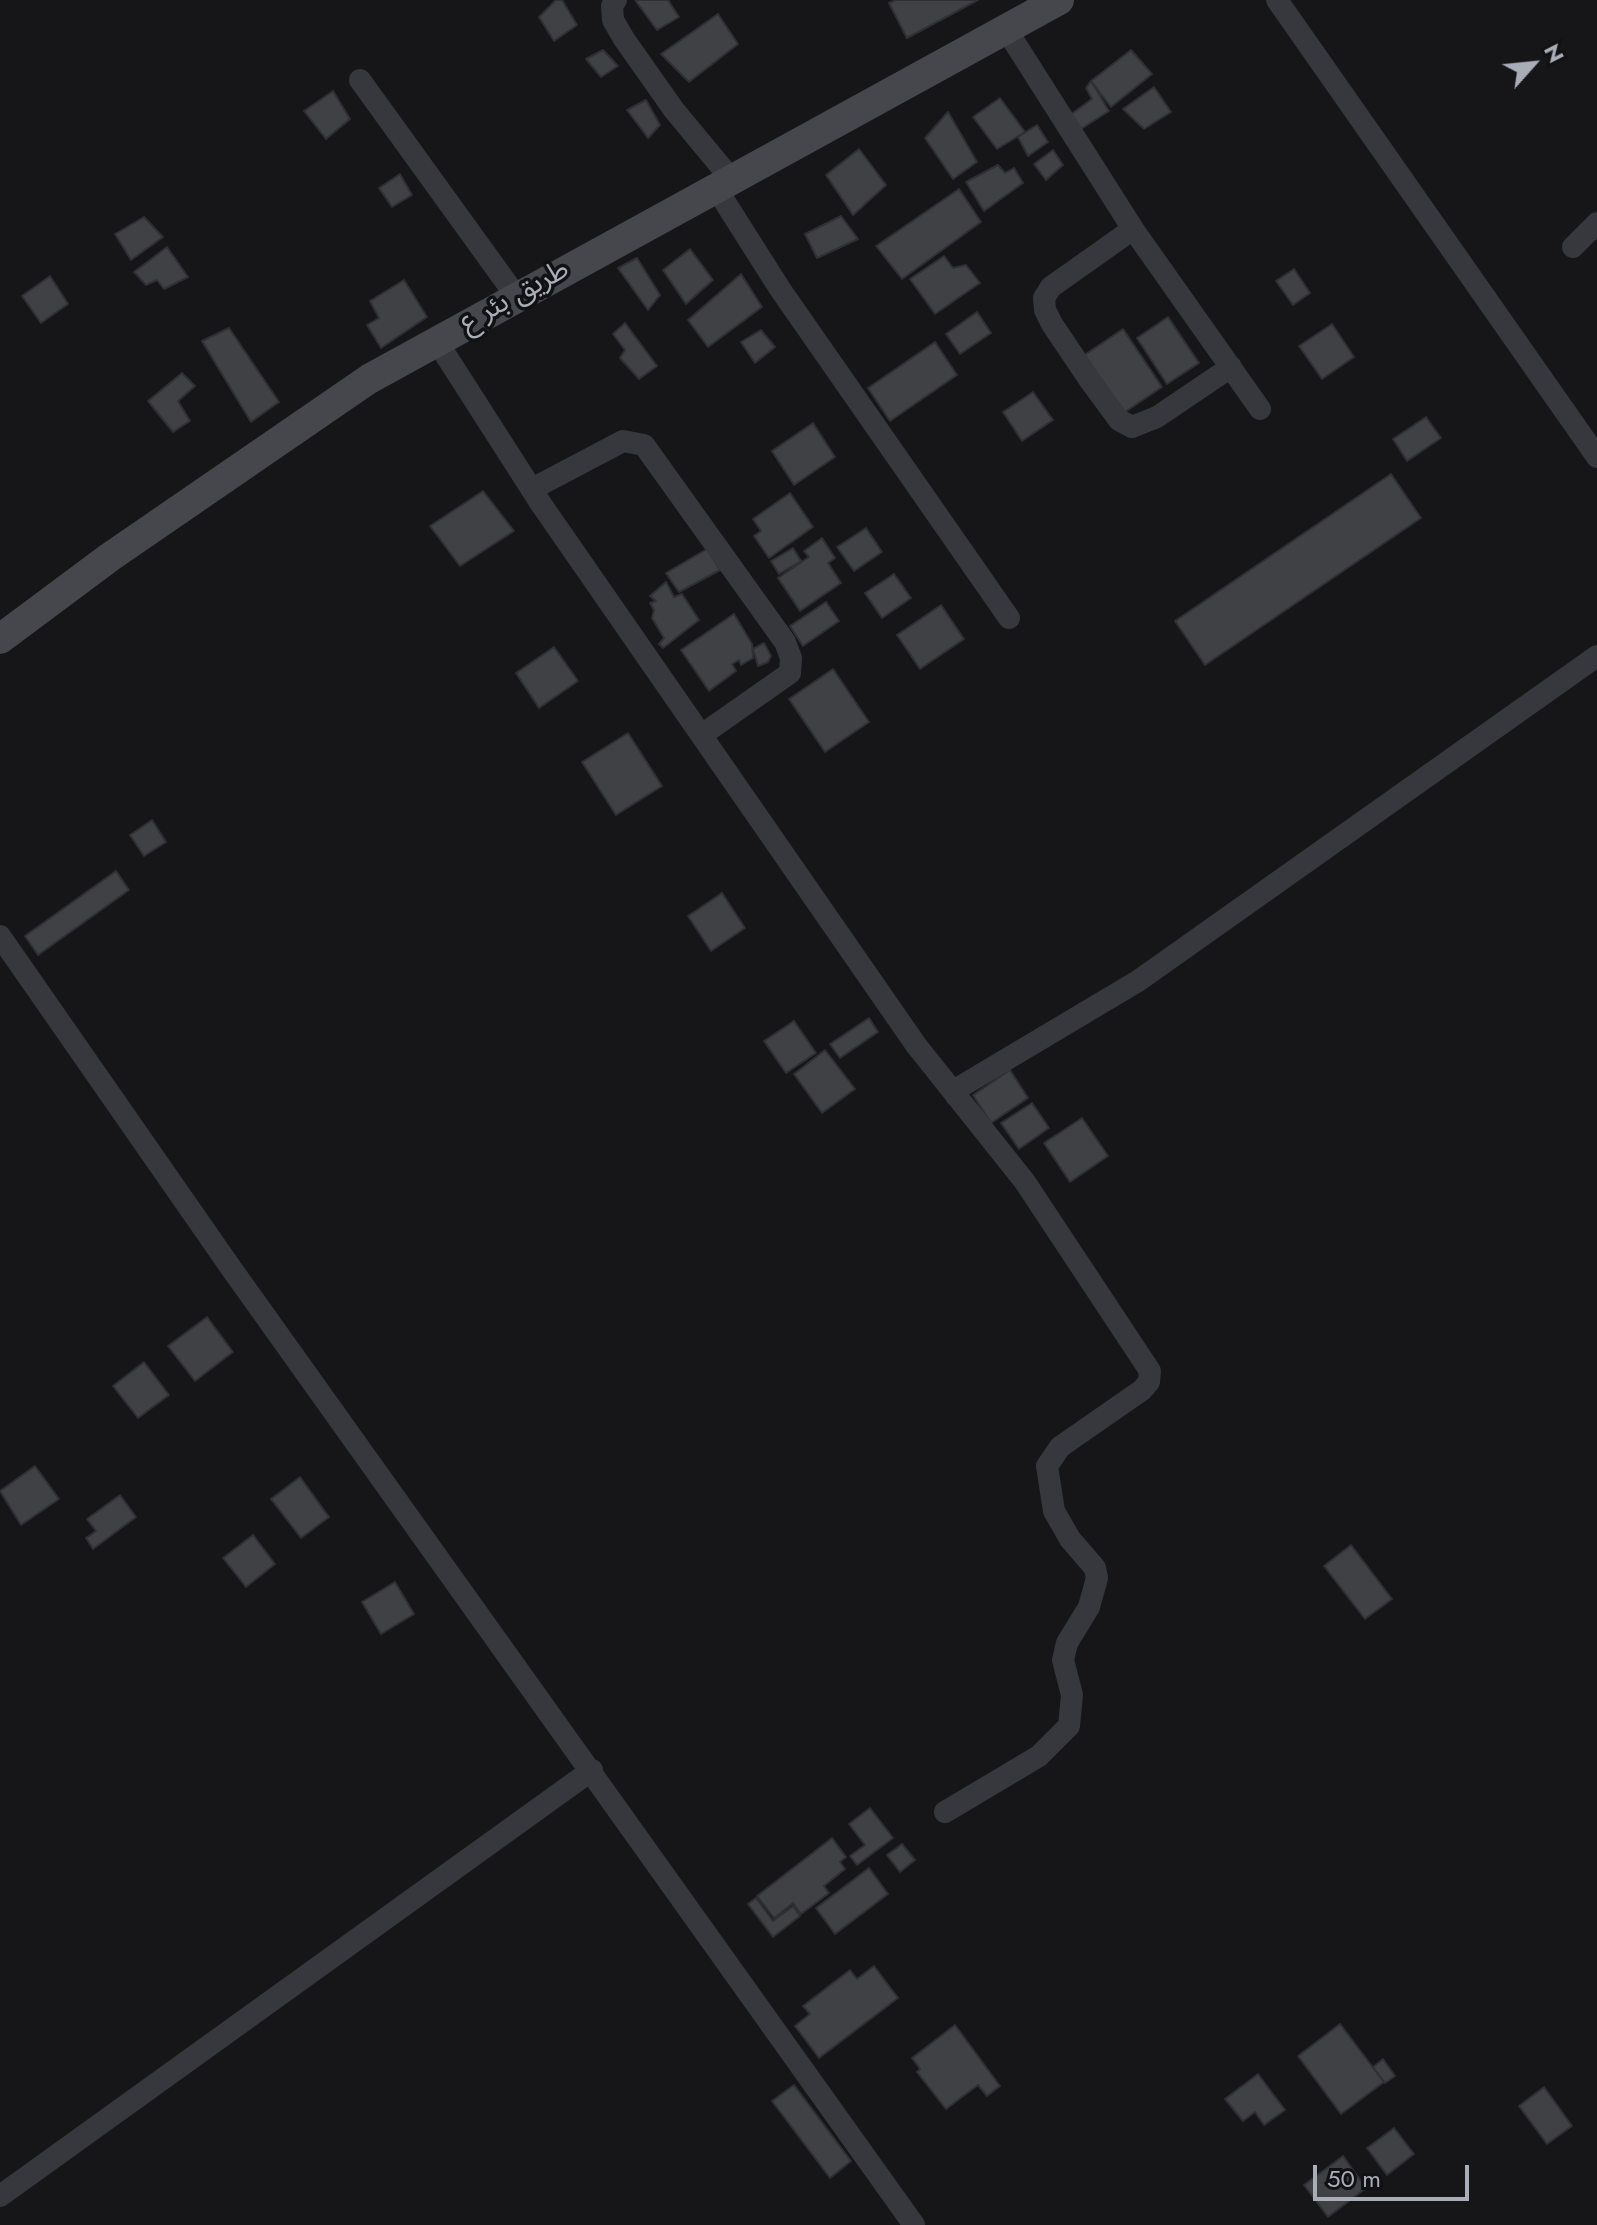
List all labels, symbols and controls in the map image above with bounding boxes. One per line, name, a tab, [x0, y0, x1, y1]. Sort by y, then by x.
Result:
north arrow	[1493, 24, 1573, 104]
text: N	[1536, 38, 1573, 68]
street label: طريق بئر ع	[455, 253, 575, 341]
scale bar	[1317, 2149, 1473, 2199]
text: 50 m	[1327, 2161, 1381, 2196]

